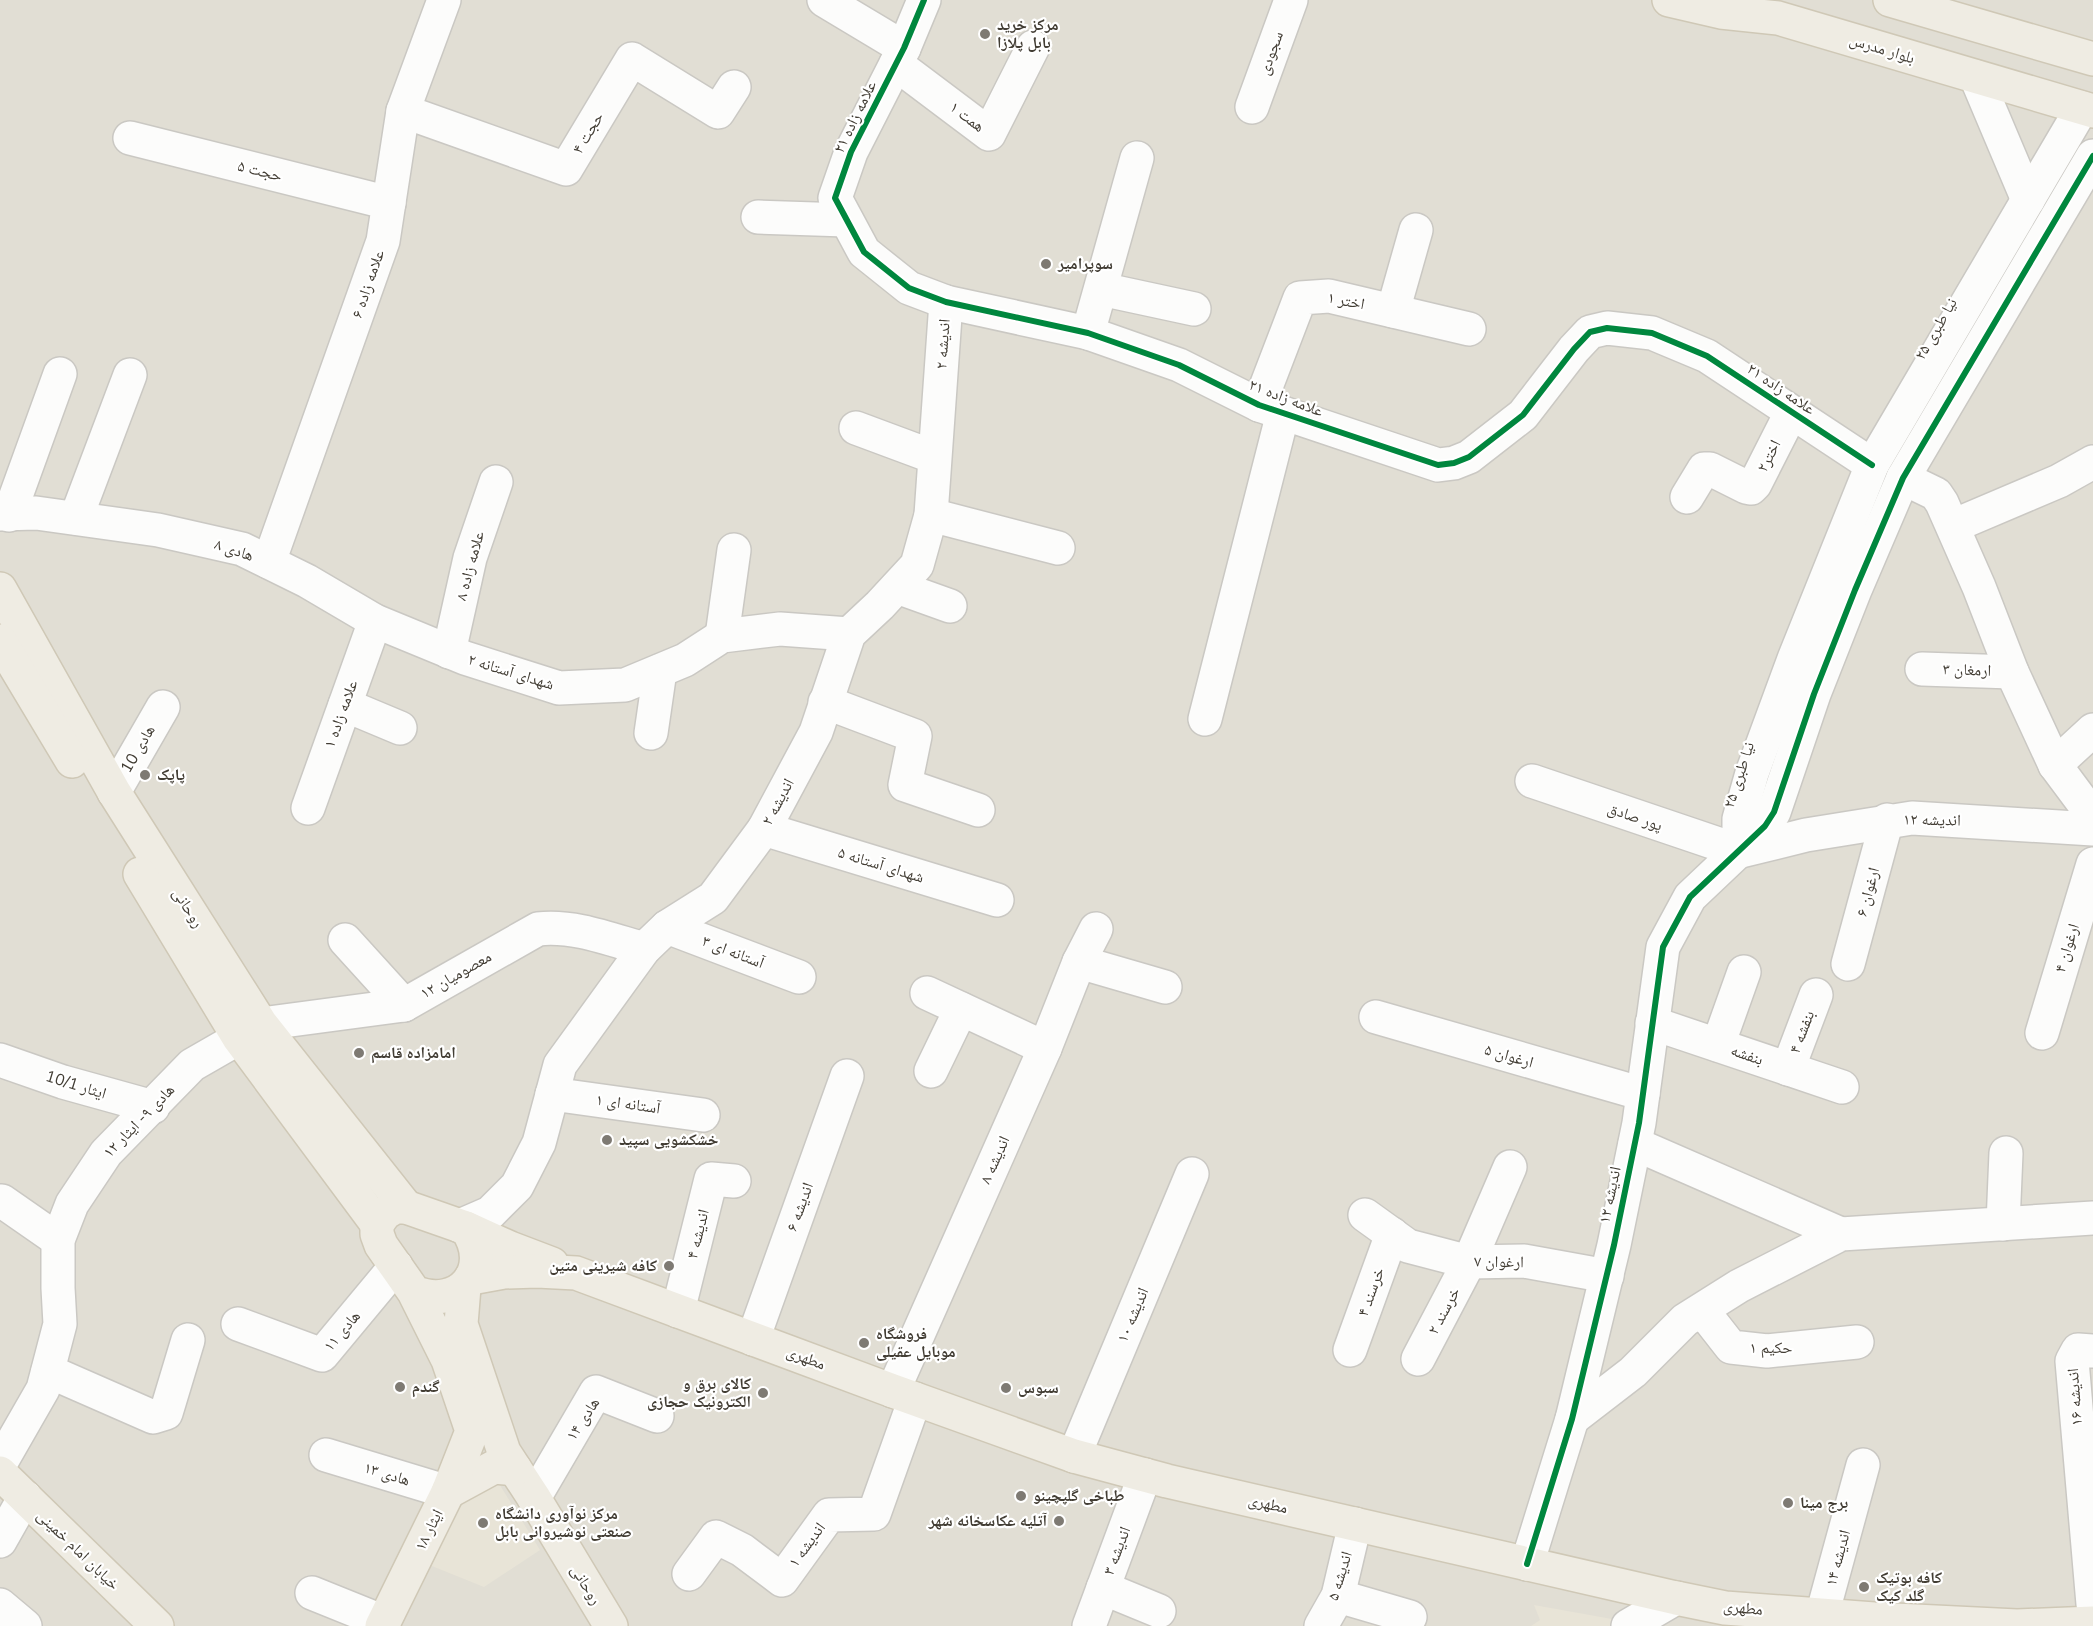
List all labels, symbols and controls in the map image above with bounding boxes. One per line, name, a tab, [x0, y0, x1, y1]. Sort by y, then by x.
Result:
place label: مرکز خرید بابل پلازا	[997, 14, 1059, 54]
marker: مرکز خرید بابل پلازا	[978, 27, 992, 41]
street label: سجودی	[1253, 28, 1289, 78]
street label: بلوار مدرس	[1847, 29, 1917, 69]
street label: علامه زاده ۲۱	[828, 77, 882, 157]
street label: همت ۱	[945, 96, 989, 138]
street label: حجت ۴	[567, 108, 609, 158]
street label: حجت ۵	[235, 155, 285, 187]
street label: علامه زاده ۶	[346, 247, 390, 321]
place label: سوپرامیر	[1057, 253, 1113, 275]
marker: سوپرامیر	[1039, 257, 1053, 271]
street label: اختر ۱	[1325, 287, 1367, 315]
street label: نیا طبری ۲۵	[1909, 294, 1963, 364]
street label: اندیشه ۲	[930, 318, 956, 370]
street label: علامه زاده ۲۱	[1742, 358, 1820, 420]
street label: علامه زاده ۲۱	[1246, 374, 1326, 422]
street label: اختر۲	[1752, 436, 1786, 476]
street label: علامه زاده ۸	[450, 529, 490, 603]
street label: هادی ۸	[212, 533, 256, 567]
street label: شهدای آستانه ۲	[465, 648, 557, 696]
street label: ارمغان ۳	[1942, 658, 1992, 682]
street label: علامه زاده ۱	[319, 677, 363, 751]
street label: هادی 10	[115, 721, 161, 777]
street label: نیا طبری ۲۵	[1718, 739, 1760, 811]
place label: پاپک	[157, 764, 185, 786]
marker: پاپک	[138, 768, 152, 782]
street label: اندیشه ۲	[756, 775, 800, 829]
street label: پور صادق	[1605, 797, 1666, 837]
street label: اندیشه ۱۲	[1903, 808, 1961, 832]
street label: شهدای آستانه ۵	[835, 841, 927, 889]
street label: ارغوان ۶	[1851, 865, 1885, 919]
street label: روحانی	[167, 884, 209, 932]
street label: ارغوان ۴	[2049, 921, 2085, 975]
street label: آستانه ای ۳	[699, 930, 768, 974]
street label: معصومیان ۱۲	[416, 946, 496, 1004]
street label: بنفشه ۴	[1784, 1007, 1820, 1057]
street label: ارغوان ۵	[1482, 1039, 1536, 1073]
street label: بنفشه	[1728, 1039, 1766, 1071]
place label: امامزاده قاسم	[371, 1042, 456, 1064]
marker: امامزاده قاسم	[352, 1046, 366, 1060]
street label: ایثار 10/1	[43, 1065, 109, 1105]
street label: هادی ۹- ایثار ۱۲	[98, 1079, 180, 1163]
street label: آستانه ای ۱	[594, 1089, 663, 1120]
place label: خشکشویی سپید	[619, 1129, 718, 1151]
street label: اندیشه ۸	[975, 1132, 1015, 1188]
marker: خشکشویی سپید	[600, 1133, 614, 1147]
street label: اندیشه ۱۲	[1593, 1165, 1627, 1225]
street label: اندیشه ۶	[781, 1180, 819, 1234]
street label: اندیشه ۴	[681, 1207, 715, 1261]
street label: ارغوان ۷	[1474, 1251, 1524, 1273]
place label: کافه شیرینی متین	[549, 1255, 657, 1277]
marker: کافه شیرینی متین	[662, 1259, 676, 1273]
street label: خرسند ۴	[1352, 1264, 1390, 1320]
street label: خرسند ۲	[1422, 1283, 1466, 1339]
street label: اندیشه ۱۰	[1112, 1284, 1154, 1346]
street label: هادی ۱۱	[318, 1306, 366, 1356]
place label: فروشگاه موبایل عقیلی	[876, 1323, 956, 1363]
marker: فروشگاه موبایل عقیلی	[857, 1336, 871, 1350]
street label: حکیم ۱	[1749, 1337, 1793, 1359]
street label: مطهری	[783, 1341, 829, 1375]
street label: اندیشه ۱۶	[2062, 1367, 2088, 1427]
place label: کالای برق و الکترونیک حجازی	[647, 1373, 751, 1413]
place label: گندم	[412, 1376, 440, 1398]
place label: سبوس	[1018, 1377, 1059, 1399]
marker: گندم	[393, 1380, 407, 1394]
marker: سبوس	[999, 1381, 1013, 1395]
marker: کالای برق و الکترونیک حجازی	[756, 1386, 770, 1400]
street label: هادی ۱۴	[561, 1393, 605, 1445]
street label: هادی ۱۳	[361, 1457, 413, 1491]
place label: طباخی گلپچینو	[1033, 1485, 1125, 1507]
marker: طباخی گلپچینو	[1014, 1489, 1028, 1503]
street label: مطهری	[1246, 1489, 1290, 1519]
place label: برج مینا	[1800, 1492, 1848, 1514]
marker: برج مینا	[1781, 1496, 1795, 1510]
place label: مرکز نوآوری دانشگاه صنعتی نوشیروانی بابل	[495, 1503, 632, 1543]
street label: خیابان امام خمینی	[32, 1505, 124, 1595]
street label: ایثار ۱۸	[410, 1506, 448, 1554]
place label: آتلیه عکاسخانه شهر	[928, 1510, 1048, 1532]
marker: آتلیه عکاسخانه شهر	[1052, 1514, 1066, 1528]
marker: مرکز نوآوری دانشگاه صنعتی نوشیروانی بابل	[476, 1516, 490, 1530]
street label: اندیشه ۱	[783, 1518, 831, 1572]
street label: اندیشه ۳	[1098, 1524, 1136, 1578]
street label: اندیشه ۱۴	[1820, 1527, 1856, 1589]
street label: اندیشه ۵	[1322, 1549, 1358, 1603]
street label: روحانی	[565, 1561, 607, 1609]
place label: کافه بوتیک گلد کیک	[1876, 1567, 1942, 1607]
marker: کافه بوتیک گلد کیک	[1857, 1580, 1871, 1594]
street label: مطهری	[1722, 1595, 1764, 1621]

